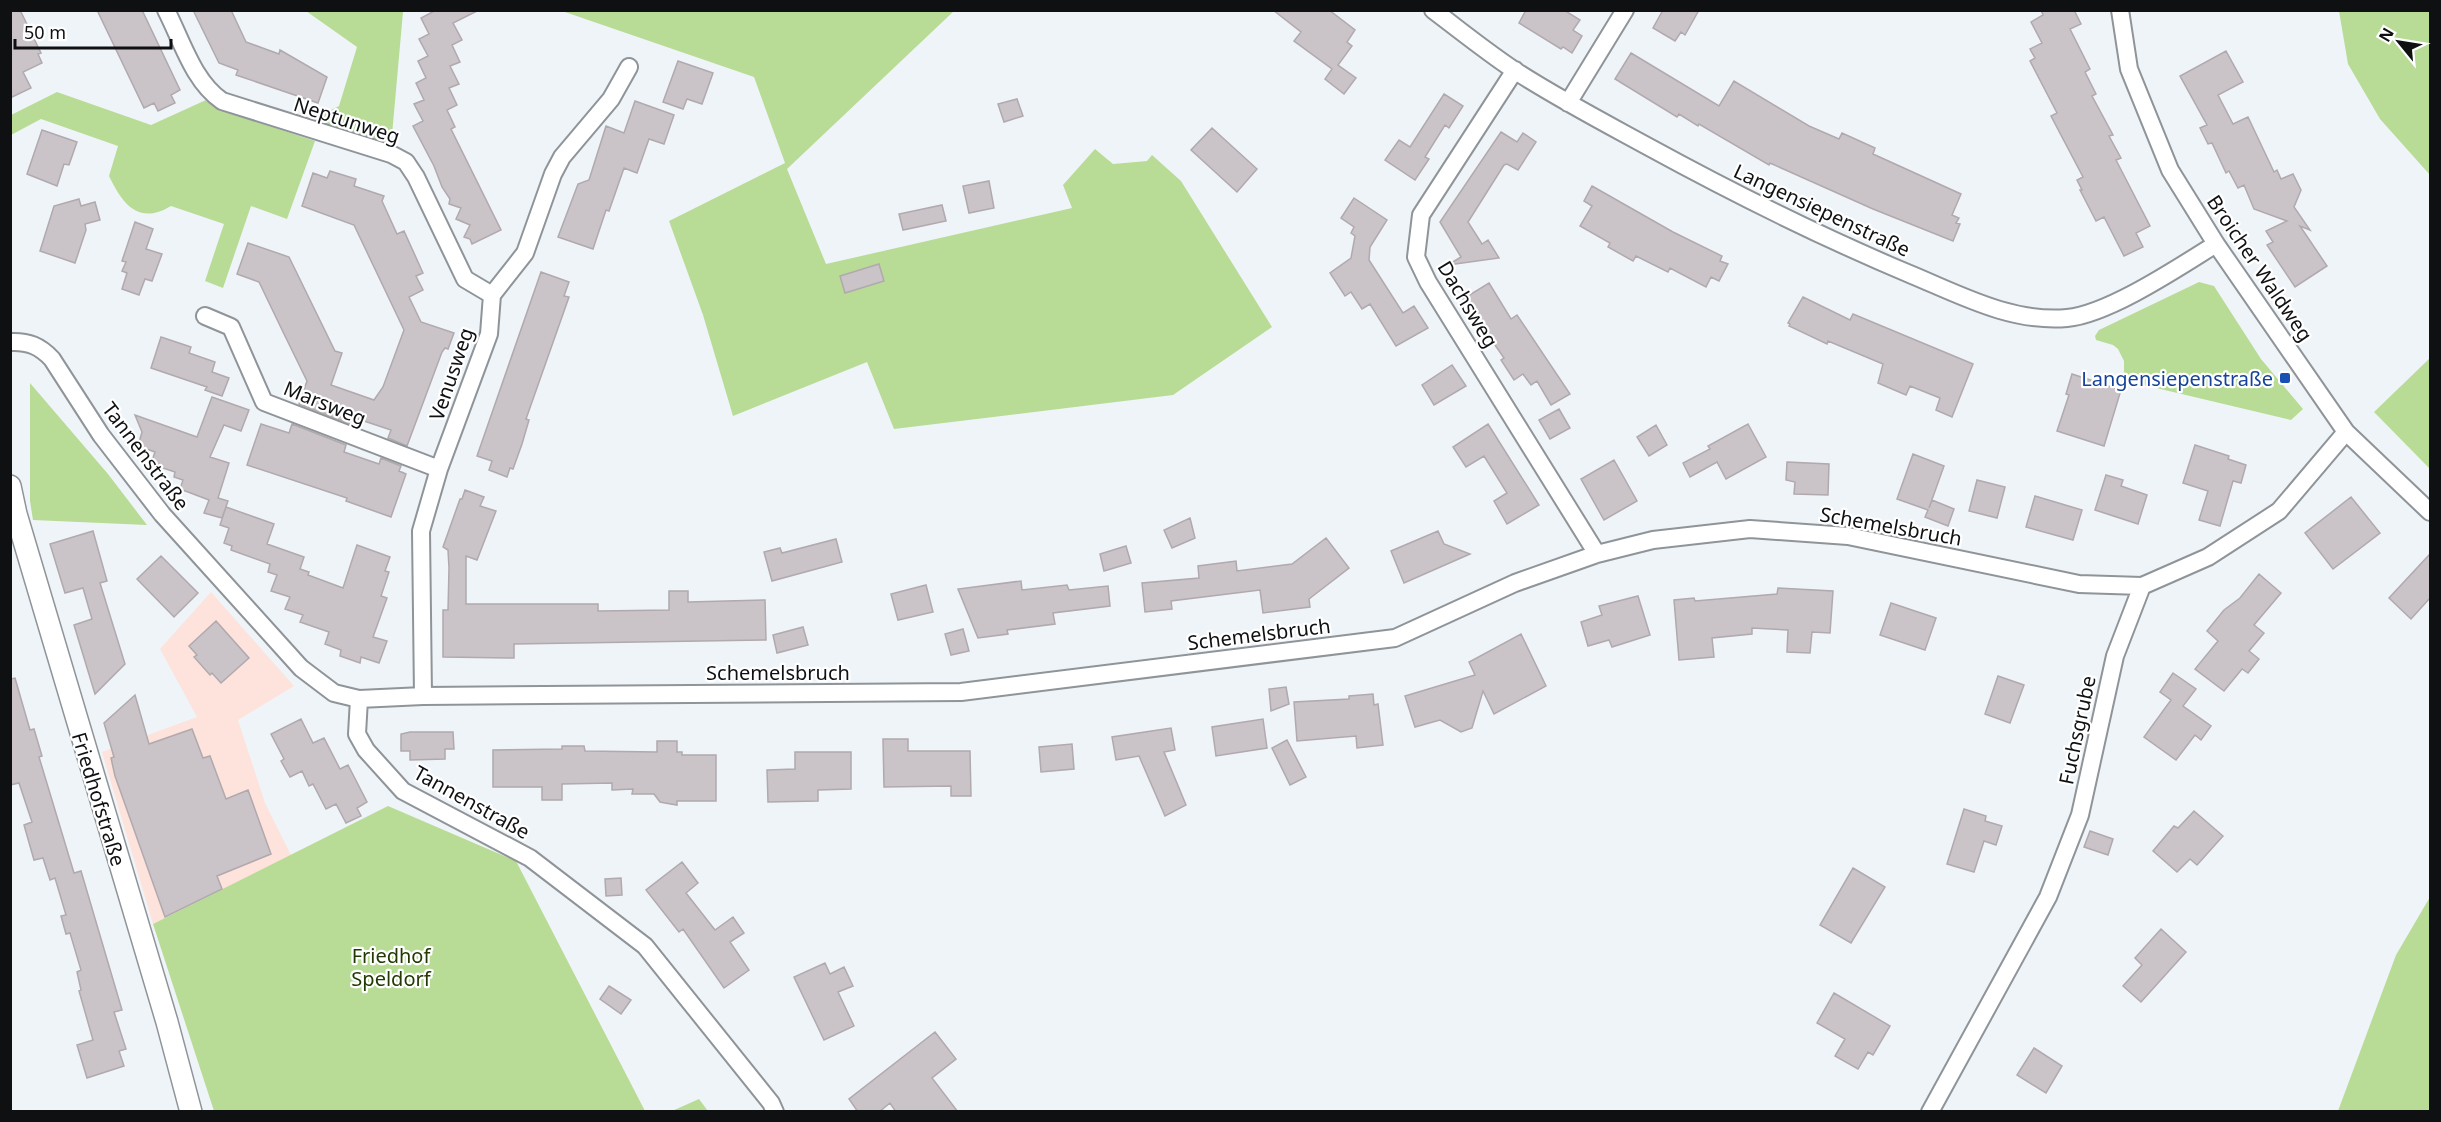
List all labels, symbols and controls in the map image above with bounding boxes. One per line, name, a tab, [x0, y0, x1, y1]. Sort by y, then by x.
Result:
scale bar	[15, 12, 171, 50]
north arrow	[2369, 12, 2429, 72]
text: 50 m	[24, 20, 66, 44]
text: N	[2373, 23, 2399, 46]
street label: Neptunweg	[291, 90, 403, 150]
street label: Langensiepenstraße	[1729, 157, 1915, 263]
street label: Broicher Waldweg	[2201, 190, 2319, 346]
street label: Dachsweg	[1432, 256, 1504, 352]
street label: Venusweg	[423, 324, 479, 424]
place label: Langensiepenstraße	[2081, 365, 2273, 392]
marker: Langensiepenstraße	[2278, 371, 2292, 385]
street label: Marsweg	[280, 374, 370, 432]
street label: Tannenstraße	[96, 396, 196, 516]
street label: Schemelsbruch	[1818, 500, 1964, 552]
street label: Schemelsbruch	[1186, 612, 1332, 656]
street label: Schemelsbruch	[706, 659, 850, 686]
street label: Fuchsgrube	[2052, 673, 2102, 787]
street label: Friedhofstraße	[66, 729, 132, 869]
street label: Tannenstraße	[409, 759, 535, 845]
park label: Friedhof Speldorf	[351, 942, 432, 992]

